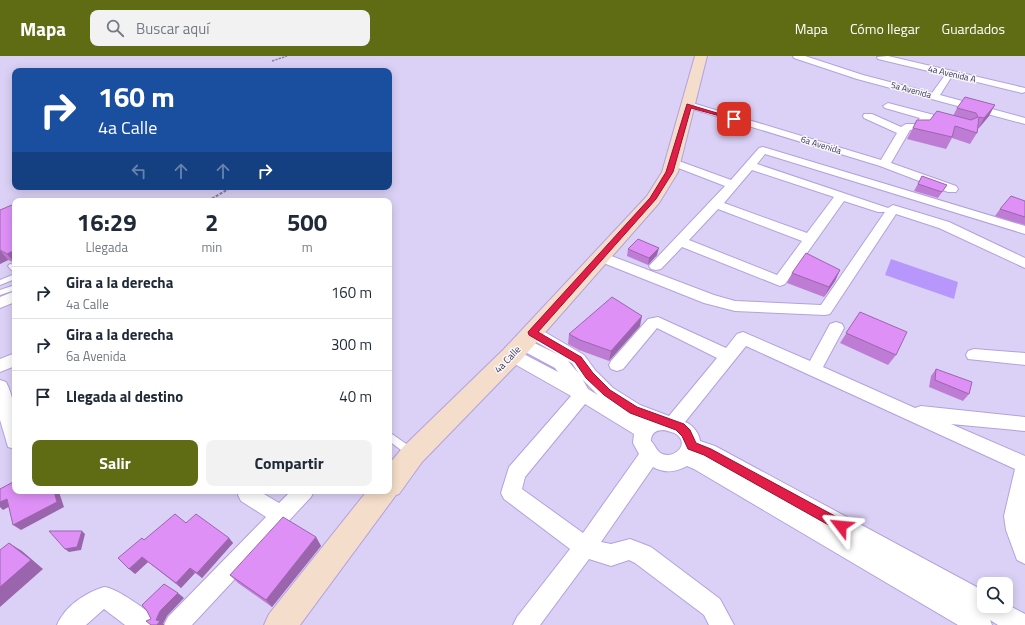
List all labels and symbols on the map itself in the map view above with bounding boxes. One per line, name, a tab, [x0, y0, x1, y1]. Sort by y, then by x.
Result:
street label: 4a Avenida A	[927, 62, 978, 85]
street label: 5a Avenida	[889, 78, 933, 101]
pin	[717, 102, 751, 136]
street label: 6a Avenida	[799, 132, 843, 157]
street label: 4a Calle	[491, 342, 524, 377]
position arrow	[820, 505, 862, 547]

